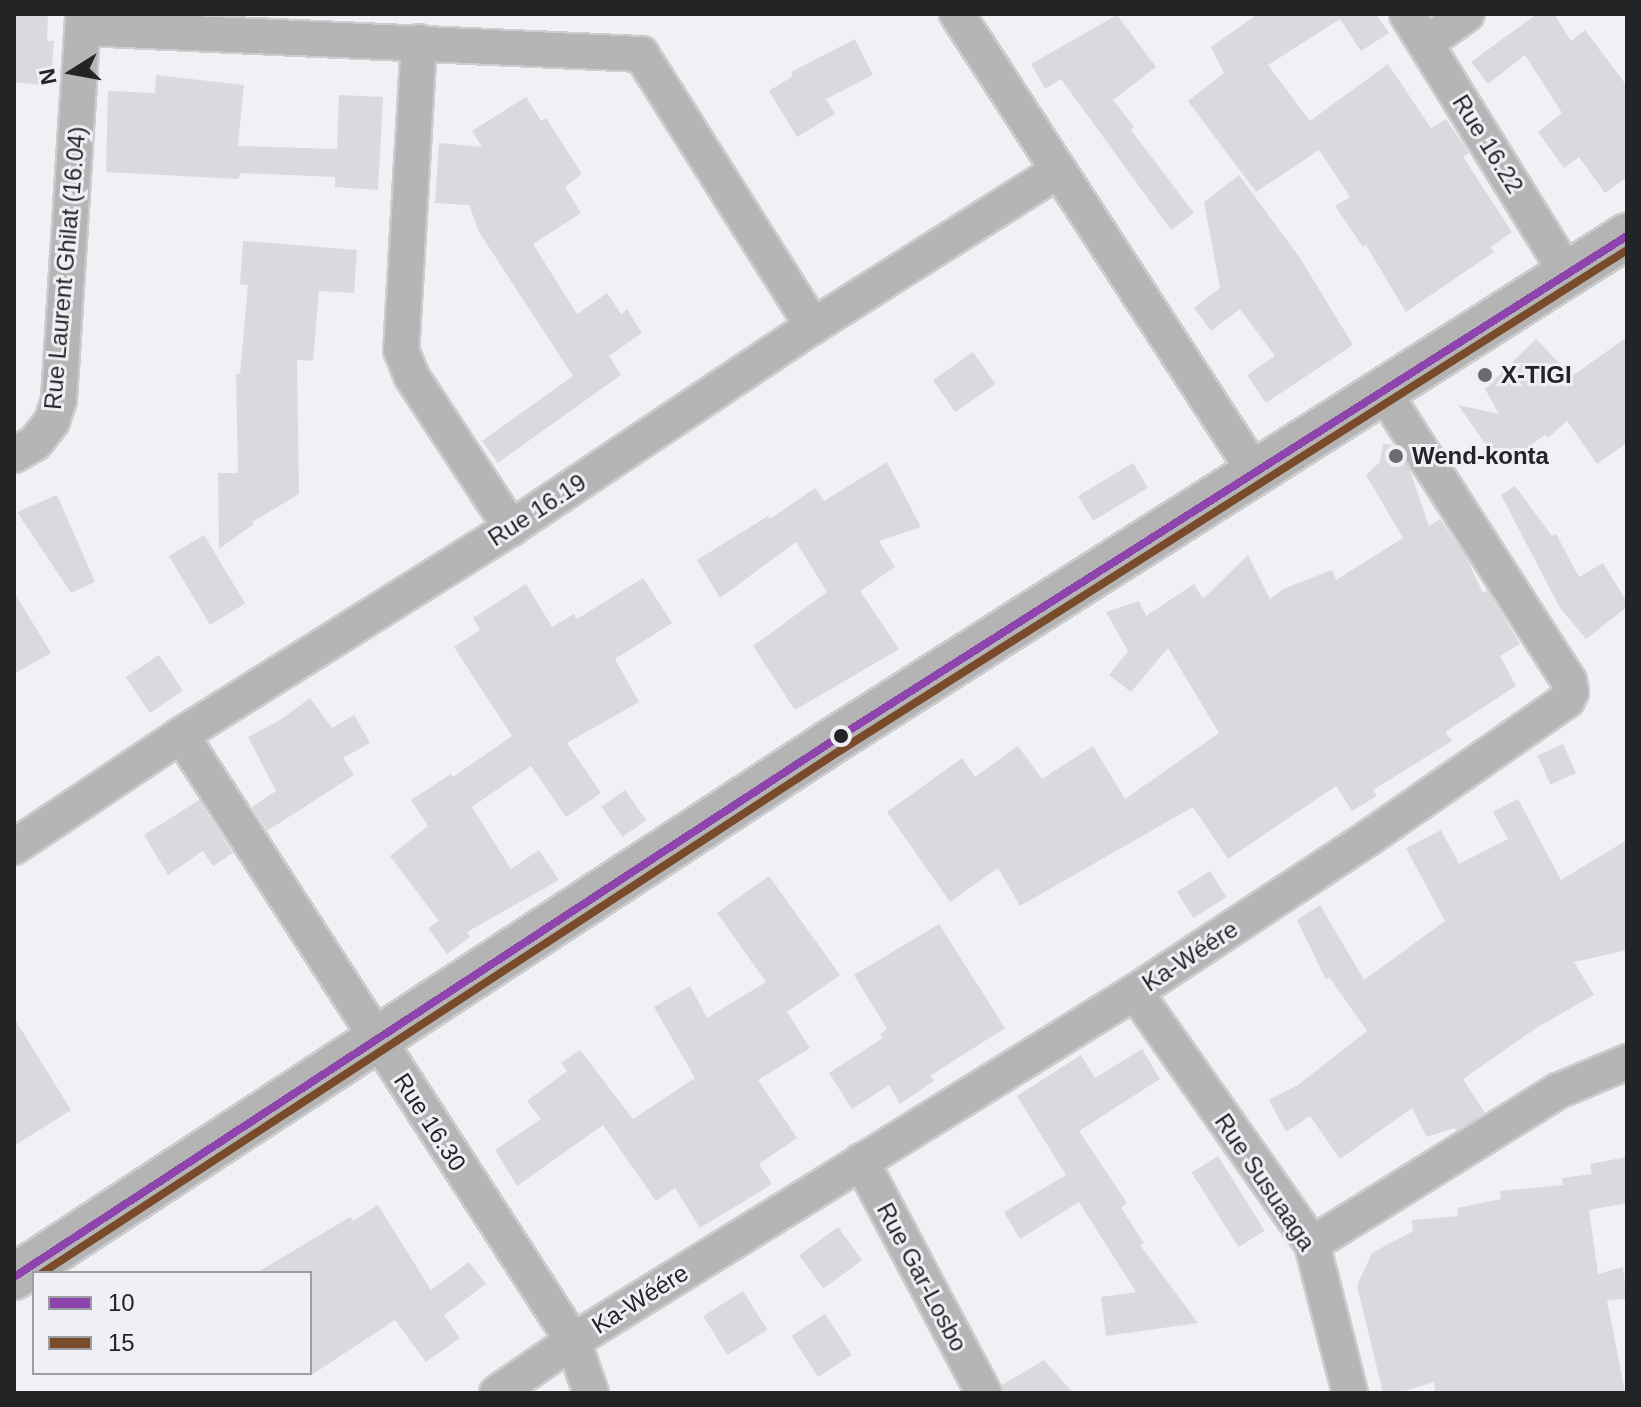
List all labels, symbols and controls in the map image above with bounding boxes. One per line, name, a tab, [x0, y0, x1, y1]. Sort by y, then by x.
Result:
north arrow	[32, 32, 112, 112]
text: N	[34, 66, 62, 87]
street label: Rue 16.22	[1446, 89, 1530, 199]
street label: Rue Laurent Ghilat (16.04)	[38, 125, 92, 411]
place label: X-TIGI	[1501, 361, 1572, 389]
marker: X-TIGI	[1476, 366, 1494, 384]
place label: Wend-konta	[1412, 442, 1549, 470]
marker: Wend-konta	[1387, 447, 1405, 465]
street label: Rue 16.19	[483, 468, 591, 552]
unlabelled marker	[833, 728, 849, 744]
street label: Ka-Wéére	[1137, 915, 1243, 997]
street label: Rue 16.30	[388, 1068, 472, 1176]
street label: Rue Susuaaga	[1209, 1108, 1321, 1256]
street label: Rue Gar-Losbo	[871, 1198, 973, 1356]
street label: Ka-Wéére	[587, 1258, 693, 1340]
legend	[32, 1271, 312, 1375]
text: 10	[108, 1289, 135, 1316]
text: 15	[108, 1329, 135, 1356]

